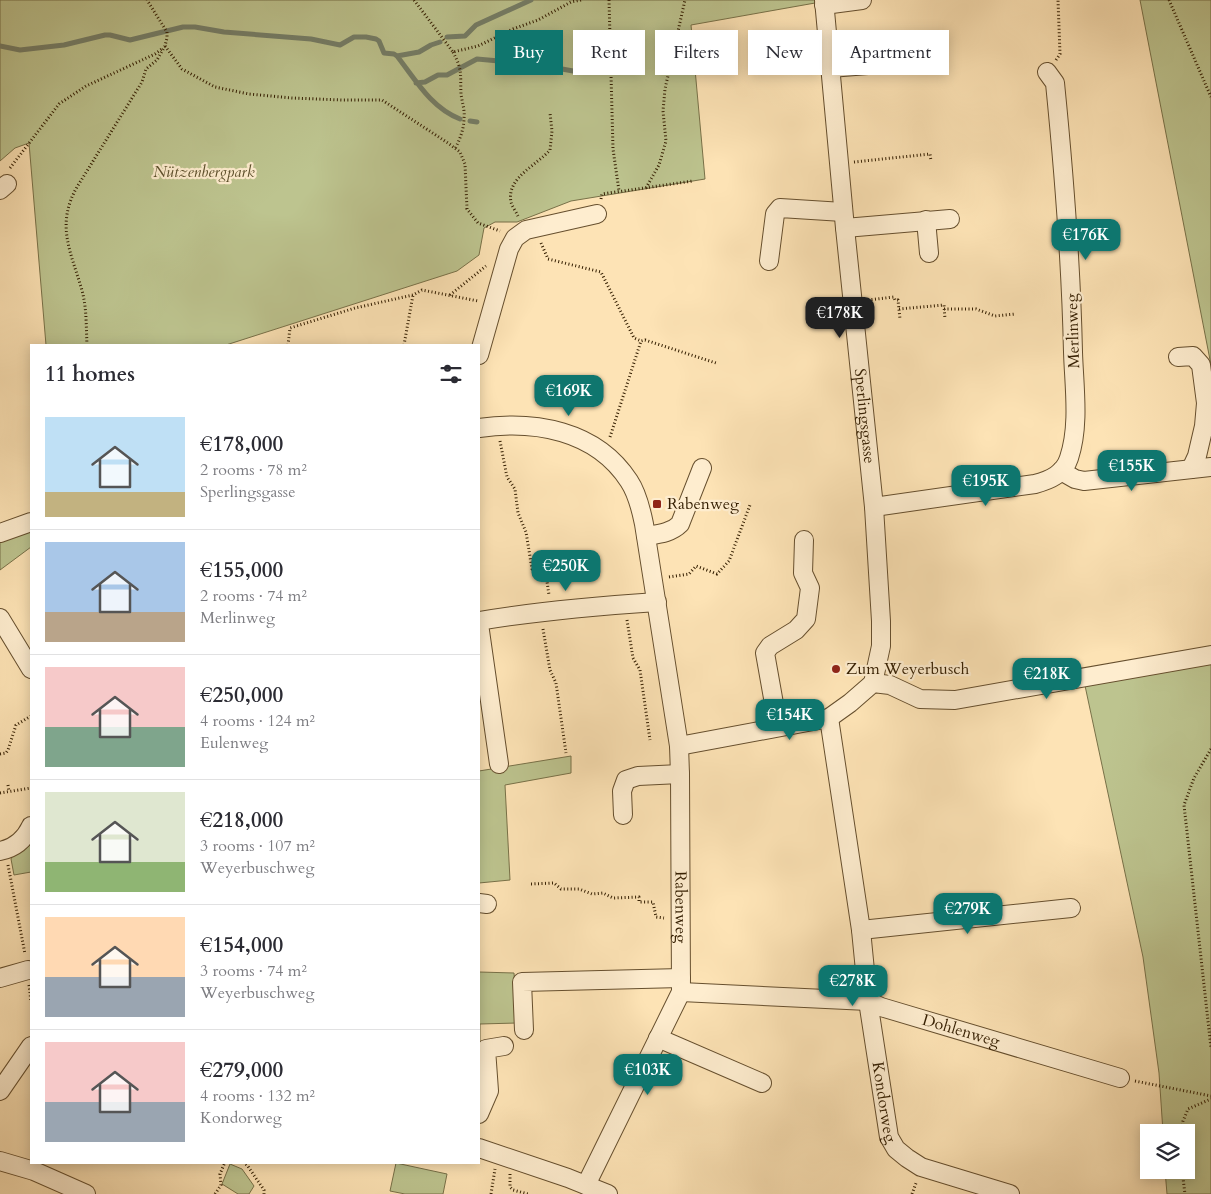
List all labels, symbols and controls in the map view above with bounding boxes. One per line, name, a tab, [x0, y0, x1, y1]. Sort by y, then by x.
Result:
chip: Buy	[495, 30, 563, 75]
chip: Rent	[573, 30, 645, 75]
chip: Filters	[655, 30, 738, 75]
chip: New	[748, 30, 822, 75]
chip: Apartment	[832, 30, 949, 75]
park label: Nützenbergpark	[153, 161, 255, 183]
pin: €176K	[1051, 218, 1121, 261]
text: €176K	[1062, 224, 1110, 246]
street label: Merlinweg	[1061, 293, 1085, 369]
pin: €178K	[805, 296, 875, 339]
text: €178K	[816, 302, 864, 324]
text: 11 homes	[45, 360, 135, 389]
icon: filters	[437, 360, 465, 388]
street label: Sperlingsgasse	[849, 367, 880, 465]
pin: €169K	[534, 374, 604, 417]
text: €169K	[545, 380, 593, 402]
text: €178,000	[200, 430, 283, 459]
icon: home	[85, 437, 145, 497]
pin: €155K	[1097, 450, 1167, 492]
text: €155K	[1108, 455, 1156, 477]
text: 2 rooms · 78 m²	[200, 459, 307, 481]
pin: €195K	[951, 464, 1021, 507]
text: €195K	[962, 470, 1010, 492]
text: Sperlingsgasse	[200, 481, 295, 503]
place label: Rabenweg	[667, 493, 739, 515]
marker: Rabenweg	[651, 498, 663, 510]
pin: €250K	[531, 550, 601, 592]
text: €250K	[542, 555, 590, 577]
text: €155,000	[200, 556, 283, 585]
icon: home	[85, 562, 145, 622]
text: 2 rooms · 74 m²	[200, 585, 307, 607]
text: Merlinweg	[200, 607, 275, 629]
place label: Zum Weyerbusch	[846, 658, 970, 680]
pin: €218K	[1012, 658, 1082, 700]
marker: Zum Weyerbusch	[830, 663, 842, 675]
text: €218K	[1023, 663, 1071, 685]
text: €250,000	[200, 681, 283, 710]
icon: home	[85, 687, 145, 747]
pin: €154K	[755, 698, 825, 741]
text: €154K	[766, 704, 814, 726]
text: 4 rooms · 124 m²	[200, 710, 315, 732]
text: Eulenweg	[200, 732, 268, 754]
text: €218,000	[200, 806, 283, 835]
icon: home	[85, 812, 145, 872]
text: 3 rooms · 107 m²	[200, 835, 315, 857]
text: Weyerbuschweg	[200, 857, 314, 879]
street label: Rabenweg	[669, 871, 692, 943]
pin: €279K	[933, 892, 1003, 935]
text: €279K	[944, 898, 992, 920]
text: €154,000	[200, 931, 283, 960]
icon: home	[85, 937, 145, 997]
text: 3 rooms · 74 m²	[200, 960, 307, 982]
pin: €278K	[818, 964, 888, 1007]
text: €278K	[829, 970, 877, 992]
text: Weyerbuschweg	[200, 982, 314, 1004]
street label: Dohlenweg	[920, 1009, 1002, 1053]
pin: €103K	[613, 1054, 683, 1096]
text: €279,000	[200, 1056, 283, 1085]
text: €103K	[624, 1059, 672, 1081]
street label: Kondorweg	[866, 1060, 901, 1147]
icon: home	[85, 1062, 145, 1122]
text: 4 rooms · 132 m²	[200, 1085, 315, 1107]
text: Kondorweg	[200, 1107, 282, 1129]
map controls	[1140, 1124, 1195, 1179]
button: layers	[1140, 1124, 1195, 1179]

